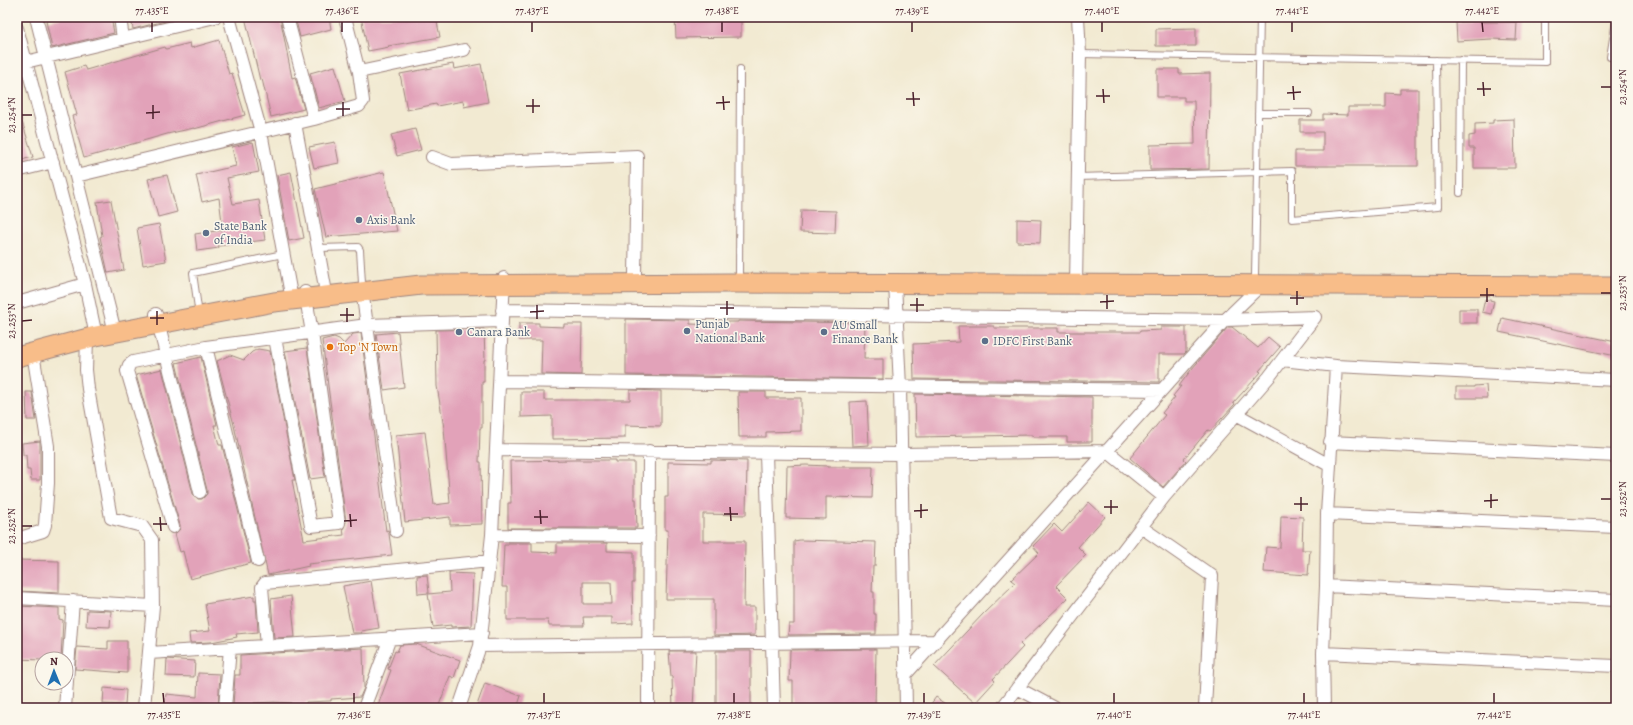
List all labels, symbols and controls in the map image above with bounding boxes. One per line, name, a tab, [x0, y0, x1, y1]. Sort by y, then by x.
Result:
text: 77.435°E	[135, 4, 169, 17]
text: 77.436°E	[325, 4, 359, 17]
text: 77.437°E	[515, 4, 549, 17]
text: 77.438°E	[705, 4, 739, 17]
text: 77.439°E	[895, 4, 929, 17]
text: 77.440°E	[1085, 4, 1119, 17]
text: 77.441°E	[1276, 4, 1309, 17]
text: 77.442°E	[1465, 4, 1499, 17]
text: 23.254°N	[1616, 69, 1629, 105]
text: 23.254°N	[5, 97, 18, 133]
place label: Axis Bank	[366, 212, 416, 228]
marker: Axis Bank	[354, 215, 364, 225]
place label: State Bank of India	[214, 218, 267, 248]
marker: State Bank of India	[201, 228, 211, 238]
text: 23.253°N	[1616, 275, 1629, 311]
text: 23.253°N	[5, 303, 18, 339]
place label: Punjab National Bank	[695, 316, 765, 346]
place label: AU Small Finance Bank	[831, 317, 898, 347]
place label: Canara Bank	[467, 324, 530, 340]
marker: Punjab National Bank	[682, 326, 692, 336]
marker: Canara Bank	[454, 327, 464, 337]
marker: AU Small Finance Bank	[819, 327, 829, 337]
place label: IDFC First Bank	[993, 333, 1072, 349]
marker: IDFC First Bank	[980, 336, 990, 346]
place label: Top 'N Town	[338, 339, 398, 355]
marker: Top 'N Town	[325, 342, 335, 352]
text: 23.252°N	[1616, 481, 1629, 517]
text: 23.252°N	[5, 508, 18, 544]
north arrow	[34, 651, 74, 691]
text: N	[50, 654, 58, 669]
text: 77.435°E	[147, 708, 181, 721]
text: 77.436°E	[337, 708, 371, 721]
text: 77.437°E	[527, 708, 561, 721]
text: 77.438°E	[717, 708, 751, 721]
text: 77.439°E	[907, 708, 941, 721]
text: 77.440°E	[1097, 708, 1131, 721]
text: 77.441°E	[1288, 708, 1321, 721]
text: 77.442°E	[1477, 708, 1511, 721]

